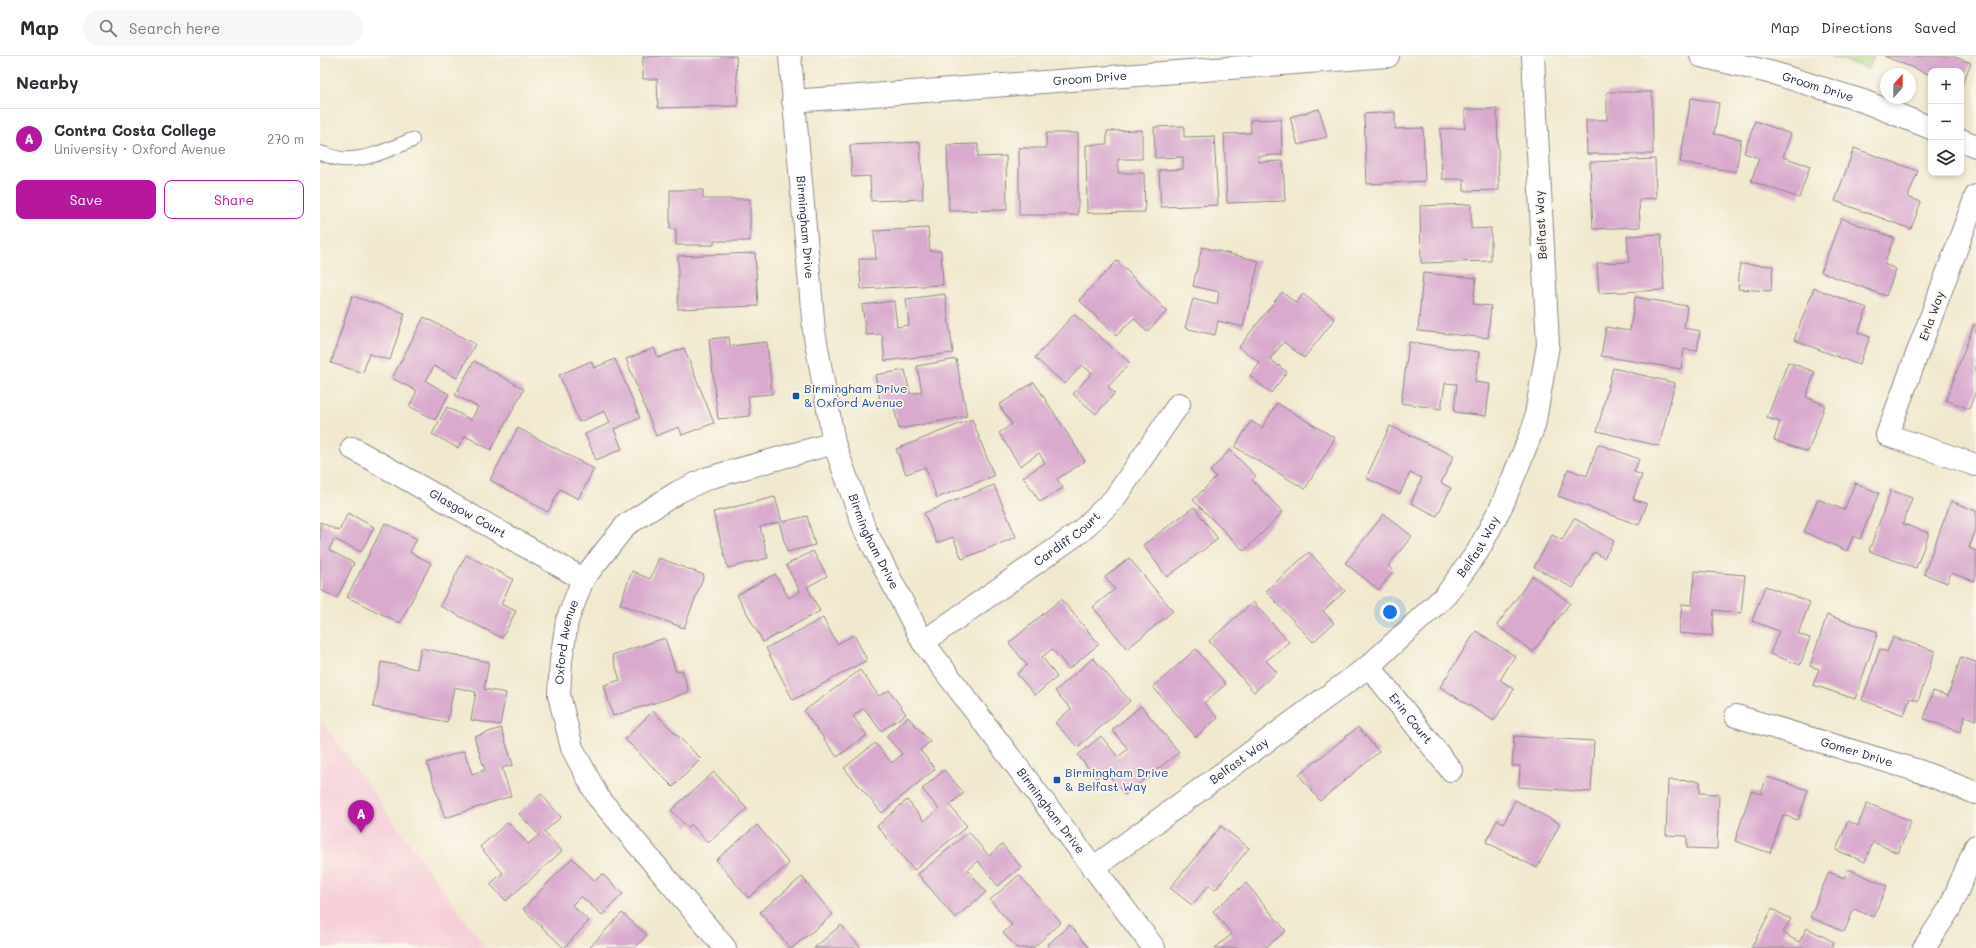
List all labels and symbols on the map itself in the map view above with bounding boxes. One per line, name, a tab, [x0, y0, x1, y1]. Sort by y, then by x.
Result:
street label: Groom Drive	[1052, 67, 1128, 88]
street label: Groom Drive	[1780, 67, 1856, 105]
north arrow	[1880, 68, 1916, 104]
street label: Birmingham Drive	[793, 175, 818, 280]
street label: Belfast Way	[1530, 190, 1550, 260]
street label: Erla Way	[1915, 289, 1947, 343]
place label: Birmingham Drive & Oxford Avenue	[804, 380, 907, 410]
marker: Birmingham Drive & Oxford Avenue	[791, 391, 801, 401]
street label: Glasgow Court	[427, 485, 510, 541]
street label: Birmingham Drive	[846, 491, 903, 591]
street label: Cardiff Court	[1030, 508, 1103, 569]
street label: Belfast Way	[1453, 513, 1502, 580]
street label: Oxford Avenue	[551, 597, 582, 685]
your location	[1380, 602, 1400, 622]
street label: Erin Court	[1386, 689, 1436, 747]
street label: Belfast Way	[1206, 733, 1271, 787]
street label: Gomer Drive	[1819, 733, 1895, 770]
street label: Birmingham Drive	[1014, 764, 1089, 856]
place label: Birmingham Drive & Belfast Way	[1065, 764, 1168, 794]
marker: Birmingham Drive & Belfast Way	[1052, 775, 1062, 785]
pin: A	[348, 800, 374, 833]

